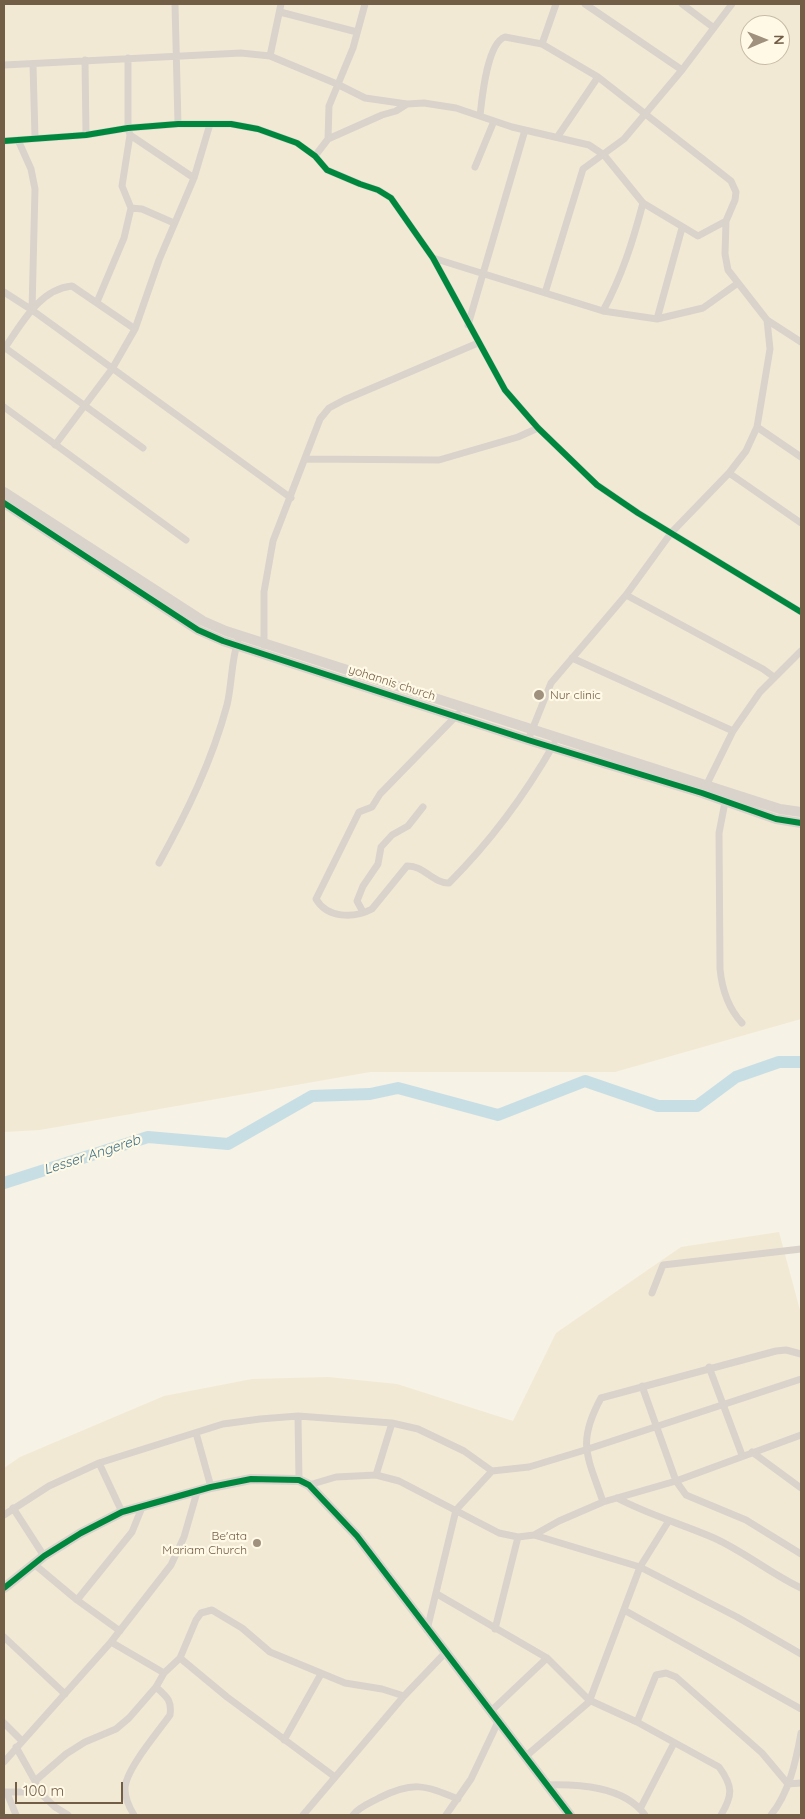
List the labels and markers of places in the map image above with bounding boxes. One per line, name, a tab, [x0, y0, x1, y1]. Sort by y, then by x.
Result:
marker: Nur clinic	[532, 688, 546, 702]
place label: Nur clinic	[550, 688, 601, 702]
place label: Be'ata Mariam Church	[162, 1529, 247, 1557]
marker: Be'ata Mariam Church	[251, 1537, 263, 1549]

